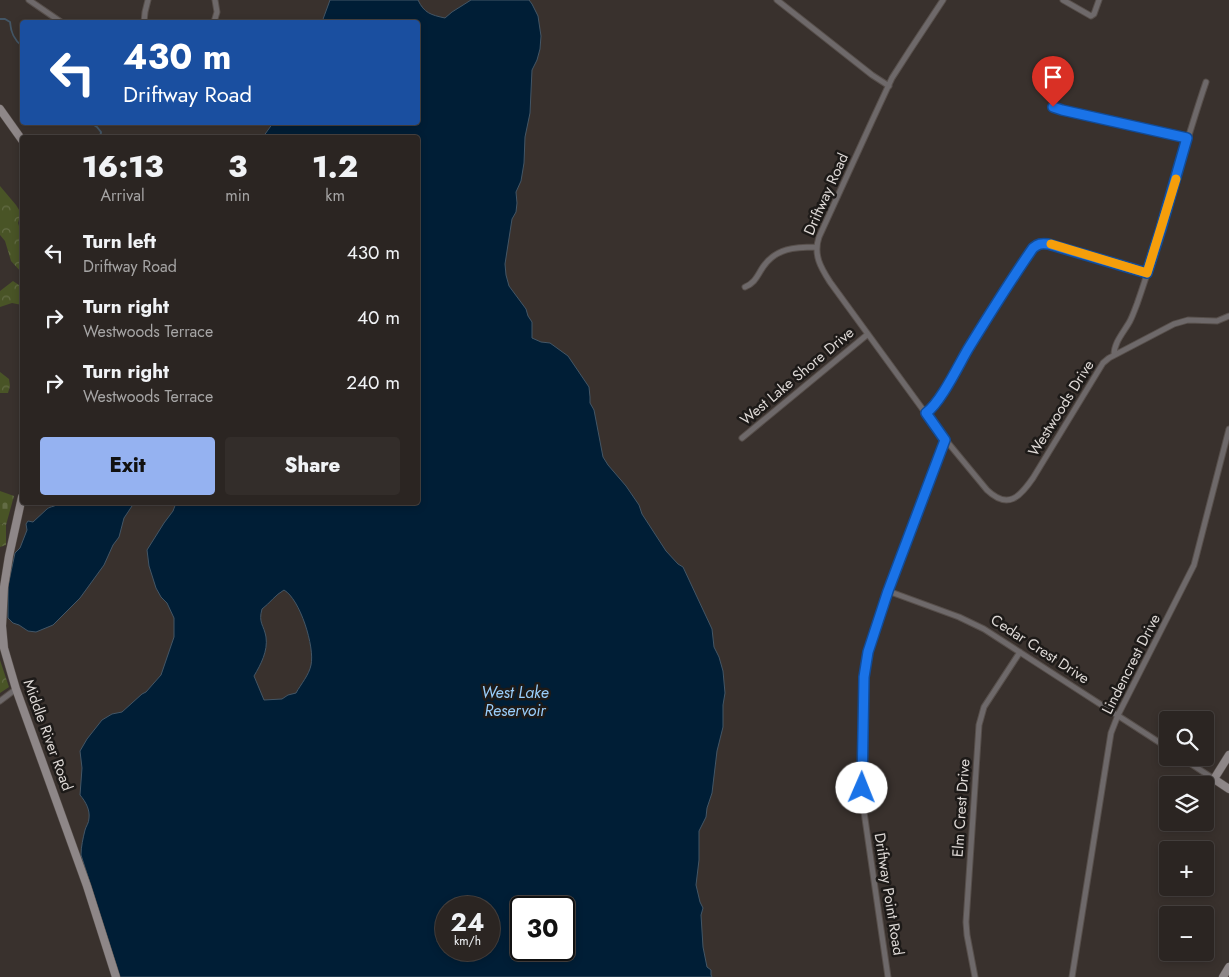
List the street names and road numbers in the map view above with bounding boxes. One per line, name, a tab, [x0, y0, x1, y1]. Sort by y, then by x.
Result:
street label: Driftway Road	[798, 149, 854, 239]
street label: West Lake Shore Drive	[735, 321, 859, 430]
street label: Westwoods Drive	[1023, 355, 1100, 460]
street label: Cedar Crest Drive	[986, 609, 1094, 689]
street label: Lindencrest Drive	[1096, 610, 1166, 718]
street label: Middle River Road	[18, 676, 78, 794]
street label: Elm Crest Drive	[947, 758, 975, 858]
street label: Driftway Point Road	[868, 831, 910, 957]

